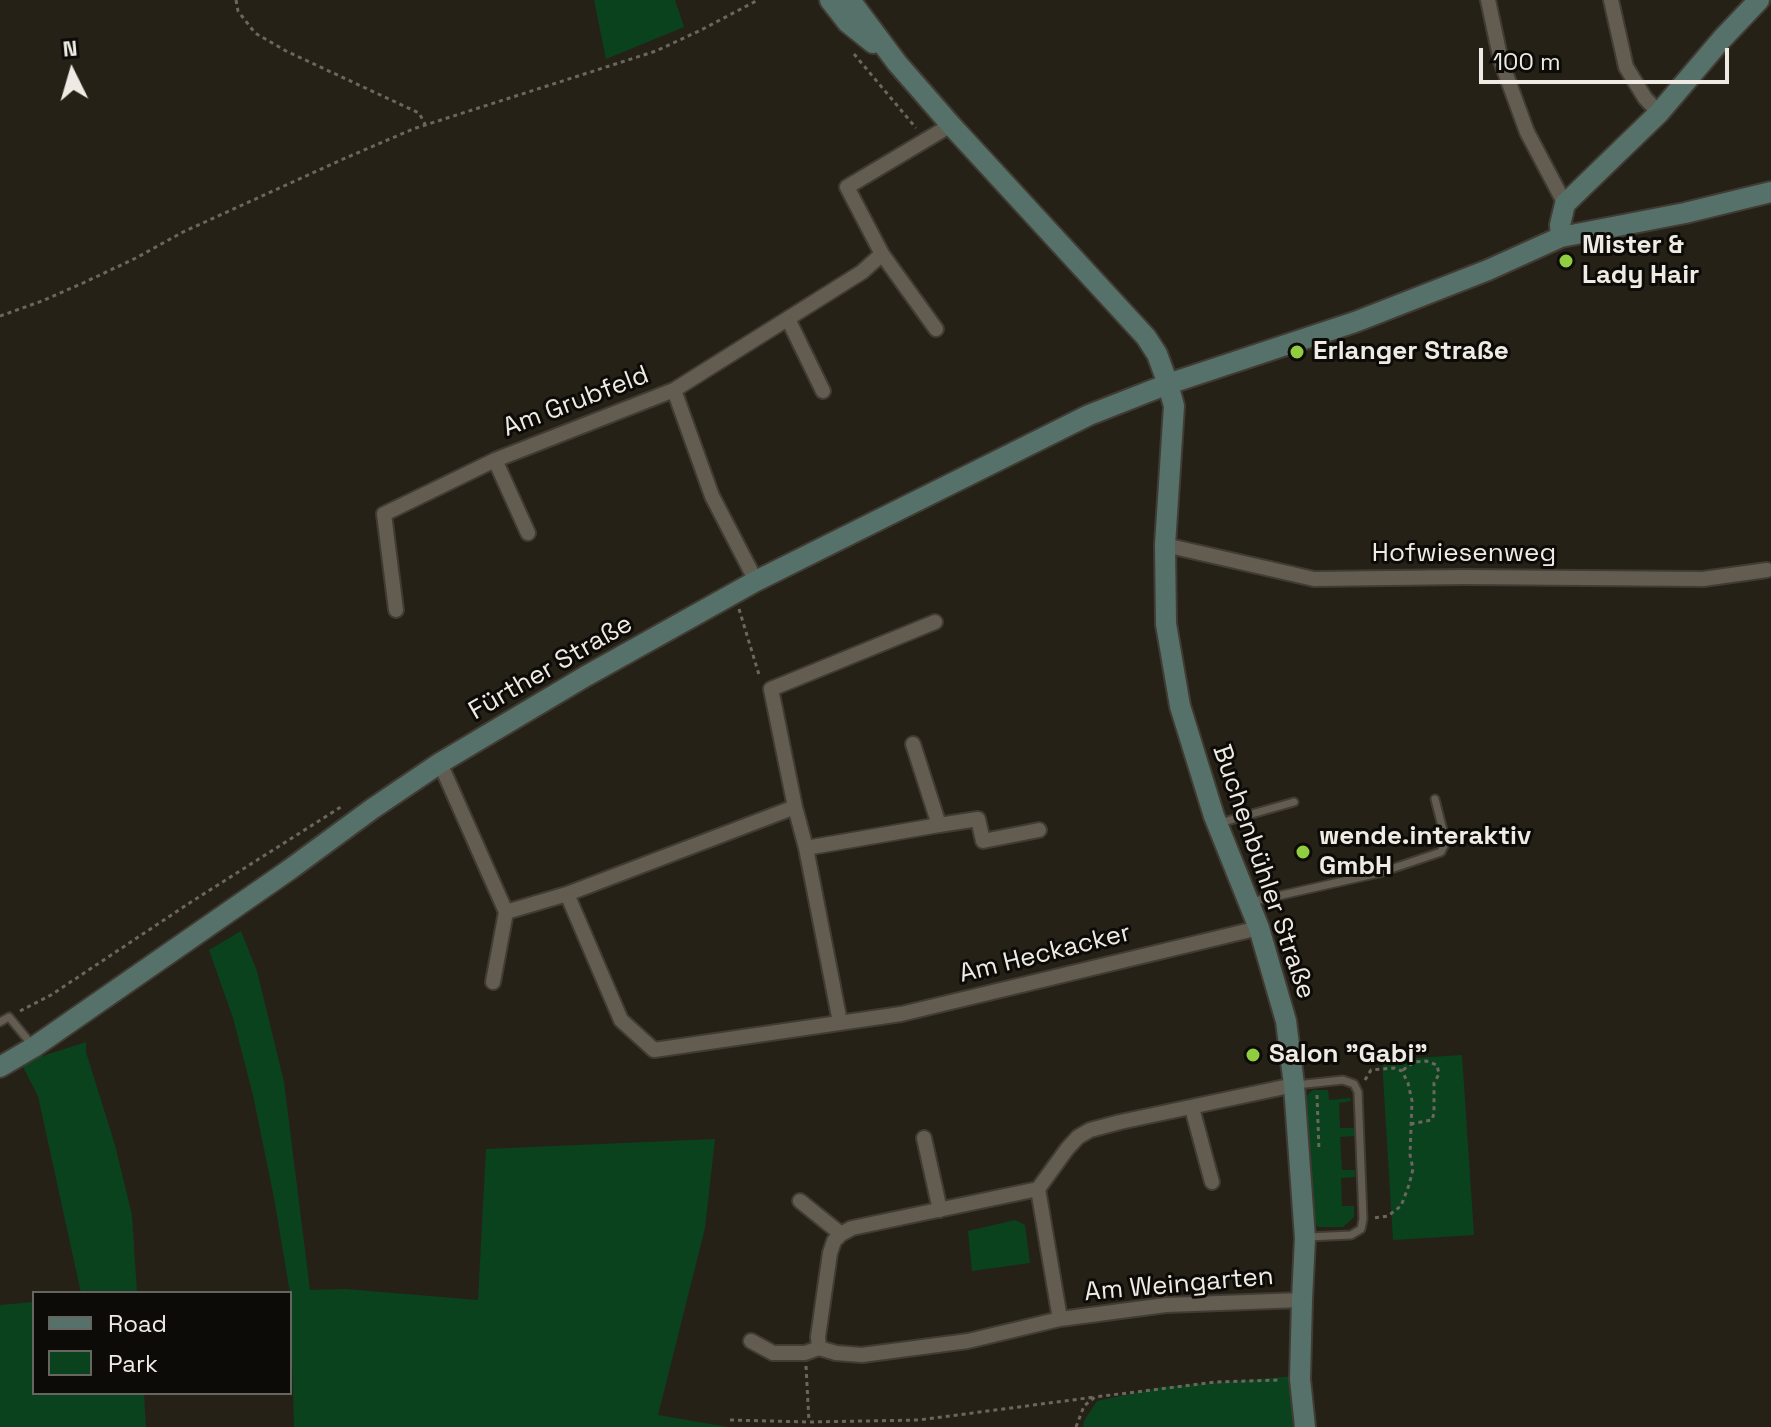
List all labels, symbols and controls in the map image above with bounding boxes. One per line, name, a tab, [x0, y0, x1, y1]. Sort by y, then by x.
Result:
north arrow	[32, 32, 112, 112]
scale bar	[1483, 32, 1733, 82]
text: N	[61, 34, 78, 63]
text: 100 m	[1493, 46, 1561, 77]
place label: Mister & Lady Hair	[1582, 230, 1699, 292]
marker: Mister & Lady Hair	[1557, 252, 1575, 270]
place label: Erlanger Straße	[1313, 336, 1509, 368]
marker: Erlanger Straße	[1288, 343, 1306, 361]
street label: Am Grubfeld	[499, 360, 653, 444]
street label: Hofwiesenweg	[1372, 538, 1556, 570]
street label: Fürther Straße	[464, 609, 638, 727]
street label: Buchenbühler Straße	[1205, 741, 1321, 1003]
place label: wende.interaktiv GmbH	[1319, 821, 1531, 882]
marker: wende.interaktiv GmbH	[1294, 843, 1312, 861]
street label: Am Heckacker	[956, 918, 1134, 990]
place label: Salon "Gabi"	[1269, 1039, 1428, 1071]
marker: Salon "Gabi"	[1244, 1046, 1262, 1064]
street label: Am Weingarten	[1083, 1261, 1275, 1309]
legend	[32, 1291, 292, 1395]
text: Road	[108, 1308, 167, 1339]
text: Park	[108, 1348, 158, 1379]

